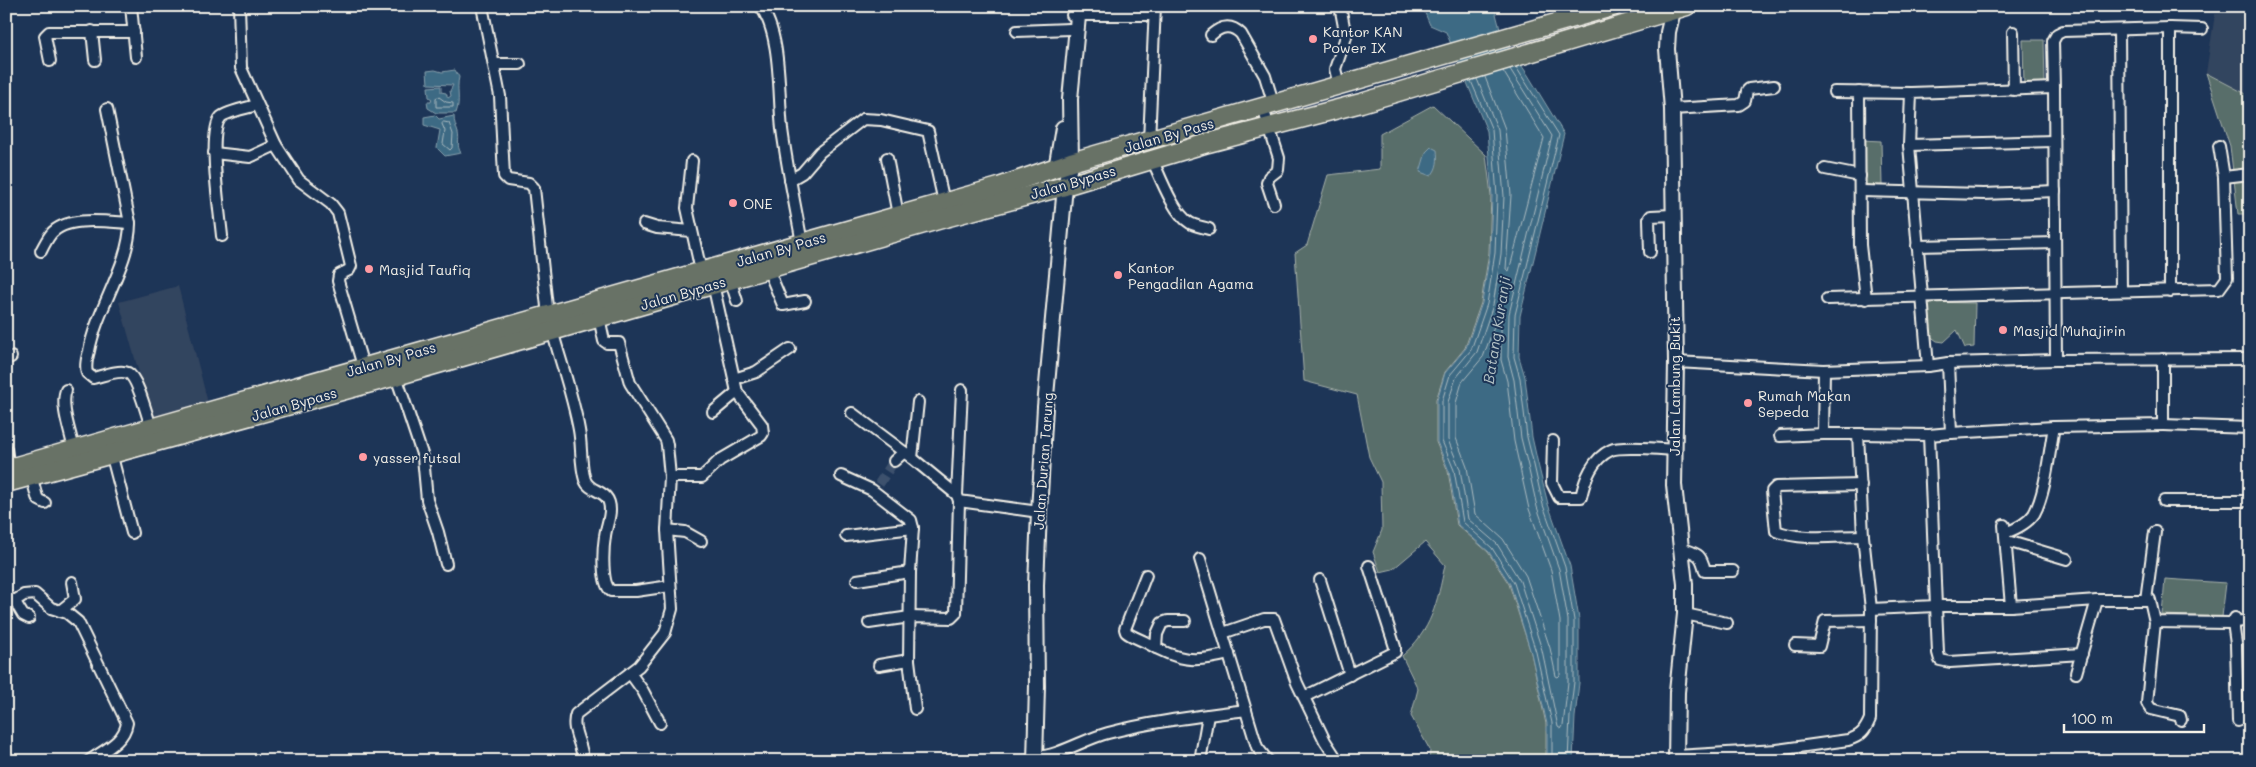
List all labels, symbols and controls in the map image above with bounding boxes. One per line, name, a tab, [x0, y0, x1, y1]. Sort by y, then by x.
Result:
place label: Kantor KAN Power IX	[1323, 22, 1402, 57]
marker: Kantor KAN Power IX	[1307, 33, 1319, 45]
street label: Jalan By Pass	[1122, 113, 1216, 157]
street label: Jalan Bypass	[1028, 161, 1118, 203]
place label: ONE	[743, 194, 772, 213]
marker: ONE	[727, 197, 739, 209]
street label: Jalan By Pass	[734, 227, 828, 271]
place label: Kantor Pengadilan Agama	[1128, 258, 1254, 293]
place label: Masjid Taufiq	[379, 260, 471, 279]
marker: Masjid Taufiq	[363, 263, 375, 275]
marker: Kantor Pengadilan Agama	[1112, 269, 1124, 281]
street label: Jalan Bypass	[638, 272, 728, 314]
water label: Batang Kuranji	[1478, 274, 1514, 385]
street label: Jalan Lambung Bukit	[1665, 316, 1684, 456]
place label: Masjid Muhajirin	[2013, 321, 2126, 340]
marker: Masjid Muhajirin	[1997, 324, 2009, 336]
street label: Jalan By Pass	[344, 337, 438, 381]
street label: Jalan Bypass	[249, 383, 339, 425]
place label: Rumah Makan Sepeda	[1758, 386, 1851, 421]
street label: Jalan Durian Tarung	[1029, 392, 1057, 530]
marker: Rumah Makan Sepeda	[1742, 397, 1754, 409]
place label: yasser futsal	[373, 448, 461, 467]
marker: yasser futsal	[357, 451, 369, 463]
scale bar	[2064, 702, 2204, 734]
text: 100 m	[2071, 708, 2113, 728]

